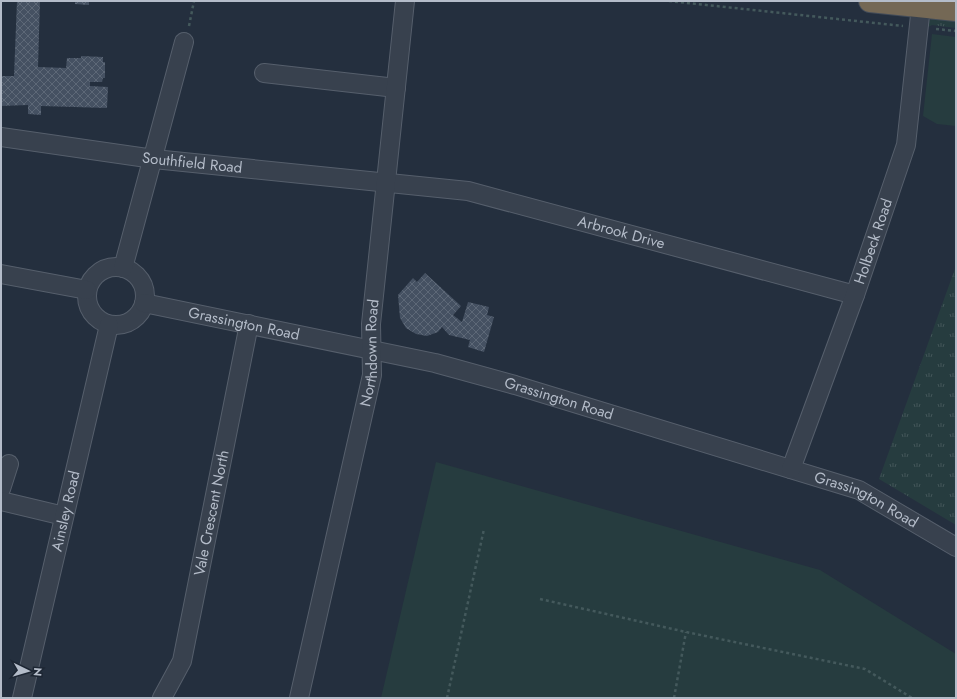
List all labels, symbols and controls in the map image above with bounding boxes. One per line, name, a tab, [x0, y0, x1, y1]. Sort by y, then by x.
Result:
street label: Southfield Road	[141, 146, 243, 179]
street label: Holbeck Road	[848, 196, 898, 287]
street label: Arbrook Drive	[575, 210, 668, 255]
street label: Northdown Road	[354, 298, 385, 409]
street label: Grassington Road	[186, 301, 301, 346]
street label: Grassington Road	[502, 372, 616, 425]
street label: Vale Crescent North	[188, 448, 235, 578]
street label: Grassington Road	[812, 466, 922, 533]
street label: Ainsley Road	[46, 468, 86, 554]
north arrow	[8, 651, 48, 691]
text: N	[30, 667, 46, 677]

